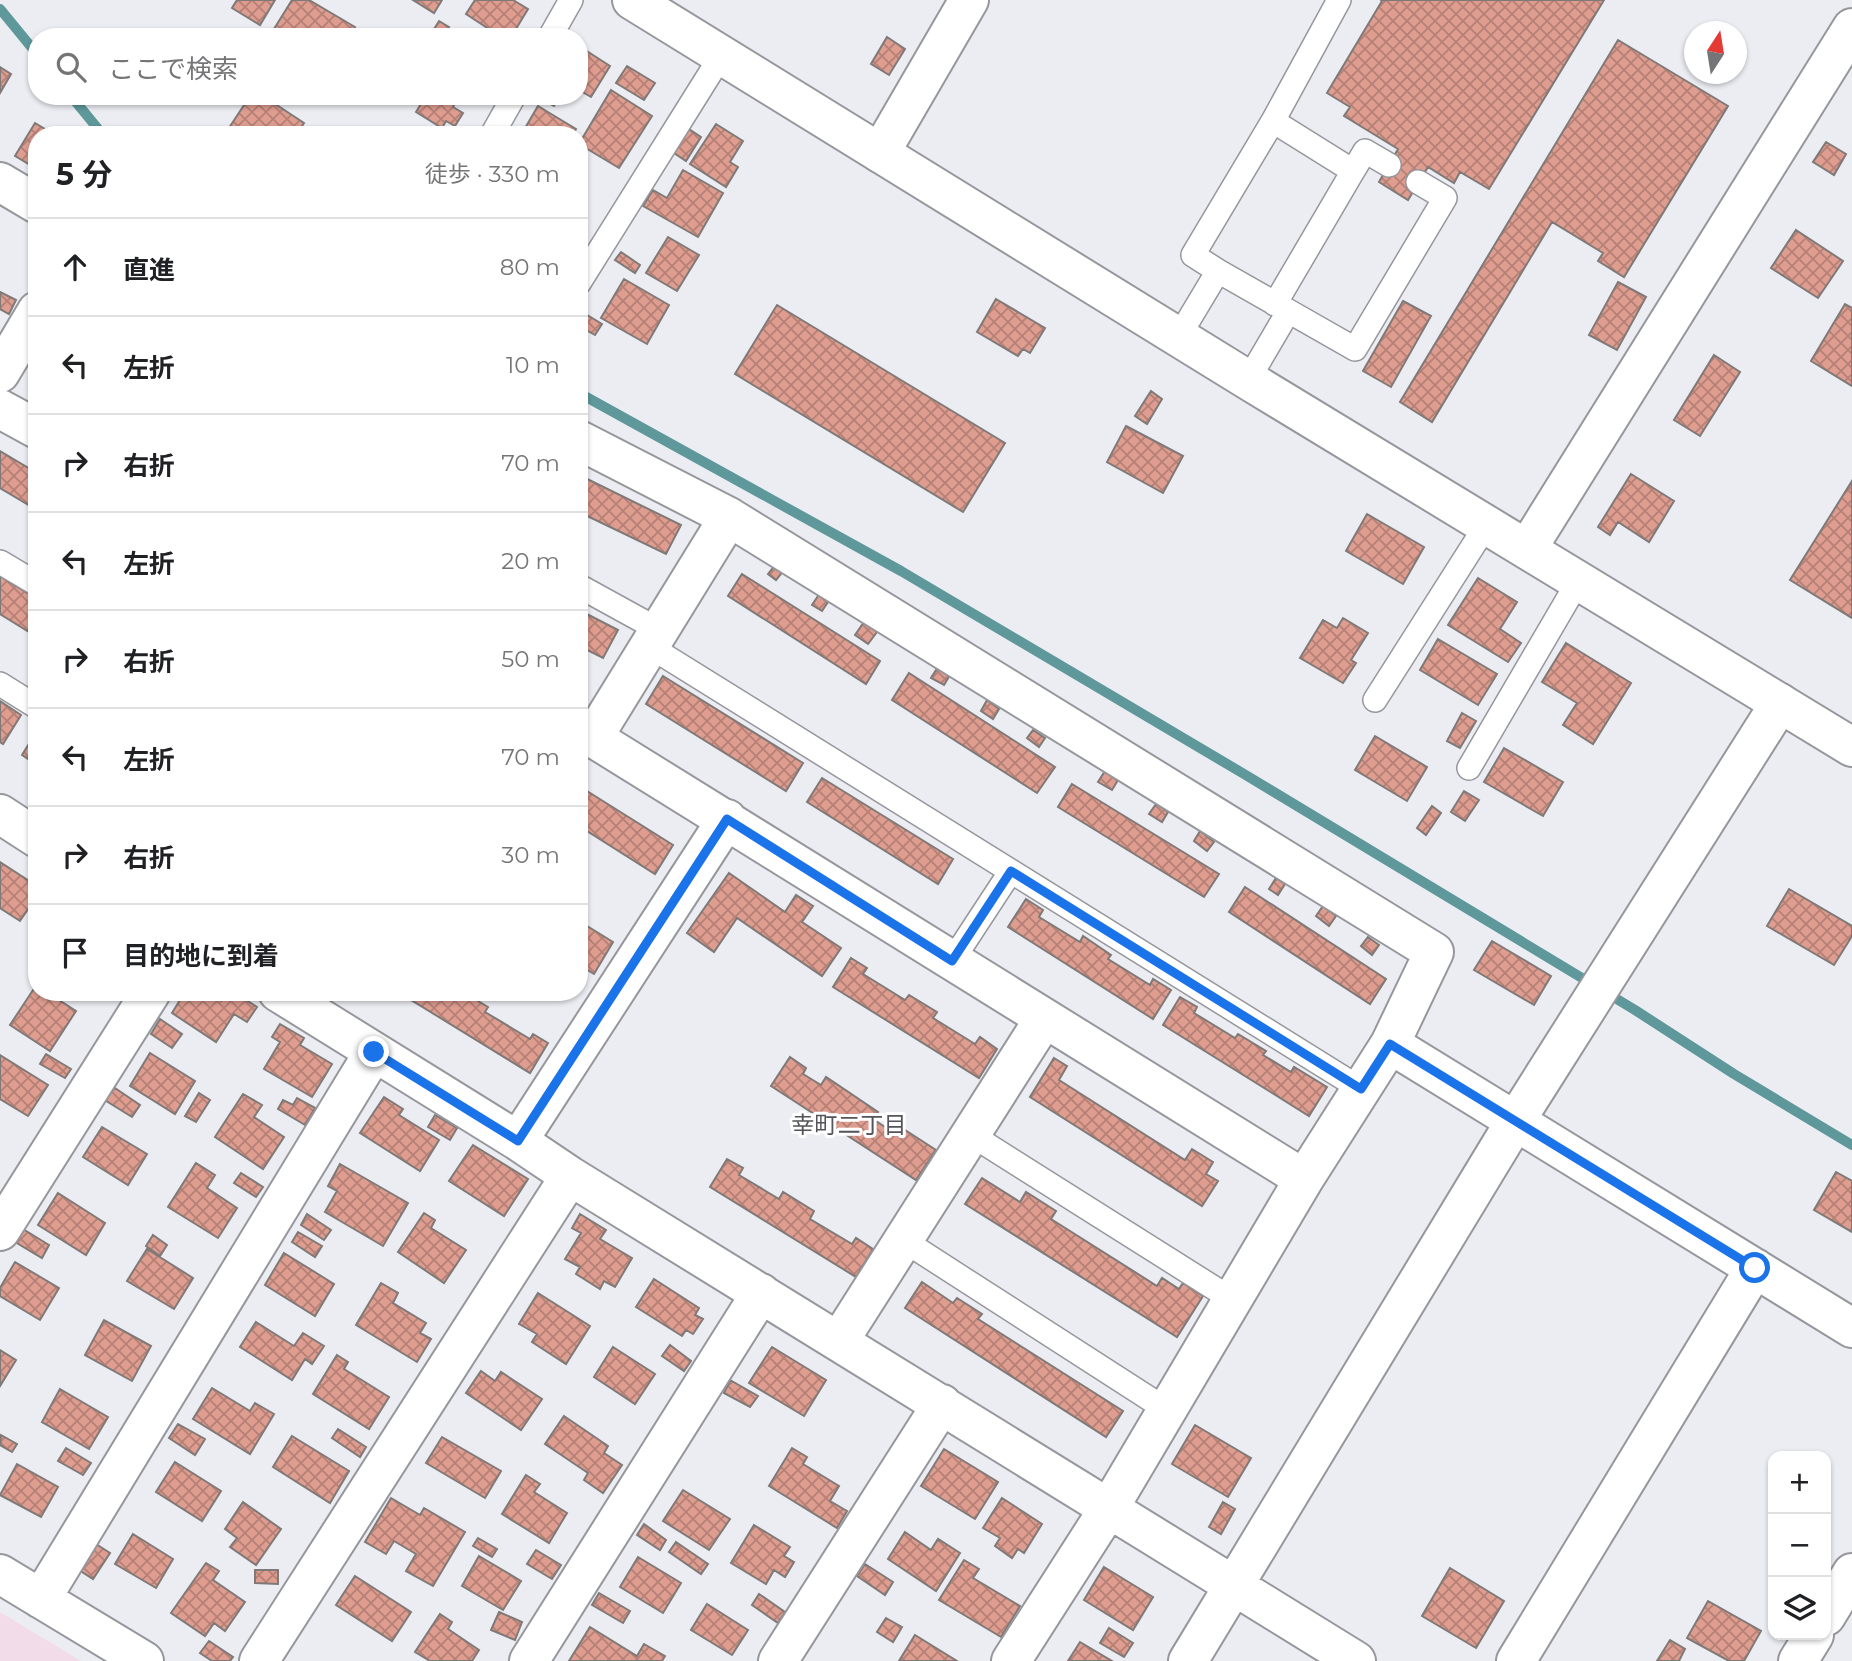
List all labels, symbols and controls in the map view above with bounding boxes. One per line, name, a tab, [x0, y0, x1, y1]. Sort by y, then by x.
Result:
north arrow	[1684, 21, 1747, 84]
search box	[28, 28, 588, 105]
icon: search	[52, 48, 90, 86]
text: ここで検索	[108, 53, 238, 85]
text: 5 分	[56, 156, 112, 193]
text: 徒歩 · 330 m	[425, 160, 560, 188]
icon: ahead	[56, 248, 94, 286]
text: 80 m	[500, 253, 560, 281]
text: 直進	[123, 254, 175, 286]
icon: left	[56, 346, 94, 384]
text: 10 m	[506, 351, 560, 379]
text: 左折	[123, 352, 175, 384]
icon: right	[56, 444, 94, 482]
text: 70 m	[501, 449, 560, 477]
text: 右折	[123, 450, 175, 482]
icon: left	[56, 542, 94, 580]
text: 20 m	[501, 547, 560, 575]
text: 左折	[123, 548, 175, 580]
icon: right	[56, 640, 94, 678]
text: 50 m	[501, 645, 560, 673]
text: 右折	[123, 646, 175, 678]
icon: left	[56, 738, 94, 776]
text: 70 m	[501, 743, 560, 771]
text: 左折	[123, 744, 175, 776]
icon: right	[56, 836, 94, 874]
text: 30 m	[501, 841, 560, 869]
text: 右折	[123, 842, 175, 874]
icon: arrive	[56, 934, 94, 972]
text: 目的地に到着	[123, 940, 279, 972]
route end	[358, 1036, 389, 1067]
district label: 幸町二丁目	[792, 1111, 907, 1139]
route start	[1739, 1252, 1770, 1283]
map controls	[1768, 1451, 1831, 1640]
button: +	[1768, 1451, 1831, 1514]
button: −	[1768, 1514, 1831, 1577]
button: layers	[1768, 1577, 1831, 1640]

